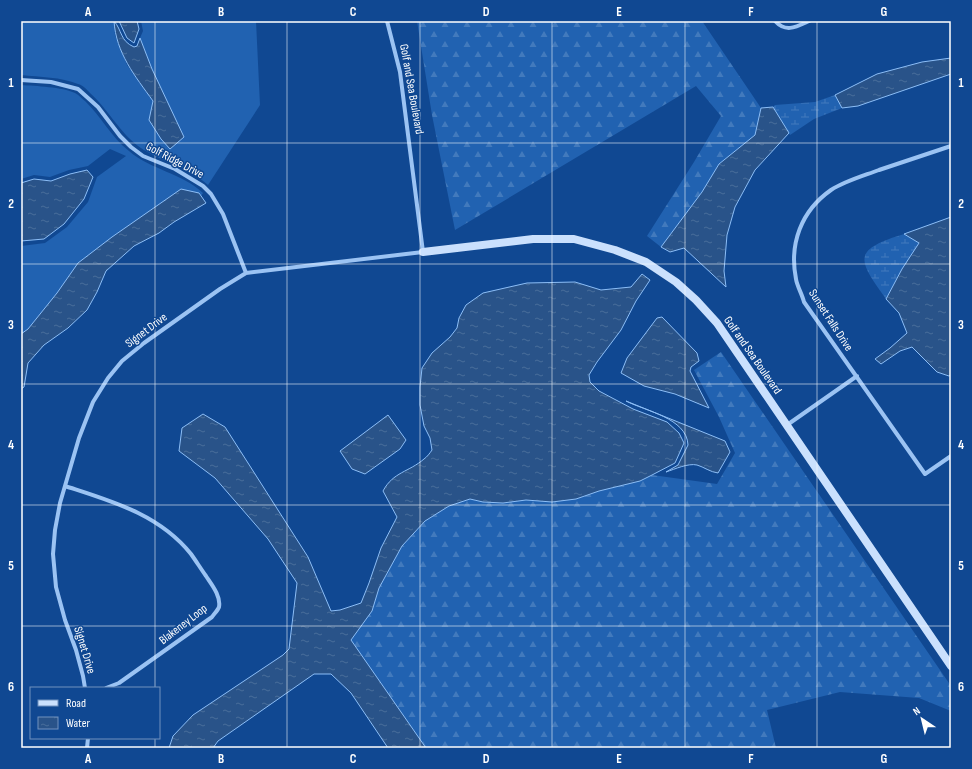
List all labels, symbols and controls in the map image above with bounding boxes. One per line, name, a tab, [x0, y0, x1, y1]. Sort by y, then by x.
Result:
text: A	[84, 4, 92, 20]
text: B	[218, 4, 224, 20]
text: C	[350, 4, 357, 20]
text: D	[483, 4, 490, 20]
text: E	[616, 4, 622, 20]
text: F	[748, 4, 754, 20]
text: G	[881, 4, 888, 20]
street label: Golf and Sea Boulevard	[396, 43, 427, 135]
text: 1	[8, 75, 14, 91]
text: 1	[958, 75, 964, 91]
street label: Golf Ridge Drive	[143, 139, 207, 182]
text: 2	[8, 196, 14, 212]
text: 2	[958, 196, 964, 212]
street label: Sunset Falls Drive	[805, 287, 856, 354]
street label: Signet Drive	[122, 310, 170, 351]
street label: Golf and Sea Boulevard	[720, 314, 785, 397]
text: 3	[8, 317, 14, 333]
text: 3	[958, 317, 964, 333]
text: 4	[8, 437, 14, 453]
text: 4	[958, 437, 964, 453]
text: 5	[8, 558, 14, 574]
text: 5	[958, 558, 964, 574]
street label: Blakeney Loop	[156, 601, 210, 648]
street label: Signet Drive	[70, 625, 99, 676]
text: 6	[8, 679, 14, 695]
text: 6	[958, 679, 964, 695]
legend	[30, 687, 160, 739]
text: Road	[66, 696, 86, 711]
north arrow	[902, 699, 942, 739]
text: N	[910, 704, 923, 718]
text: Water	[66, 716, 90, 731]
text: A	[84, 751, 92, 767]
text: B	[218, 751, 224, 767]
text: C	[350, 751, 357, 767]
text: D	[483, 751, 490, 767]
text: E	[616, 751, 622, 767]
text: F	[748, 751, 754, 767]
text: G	[881, 751, 888, 767]

